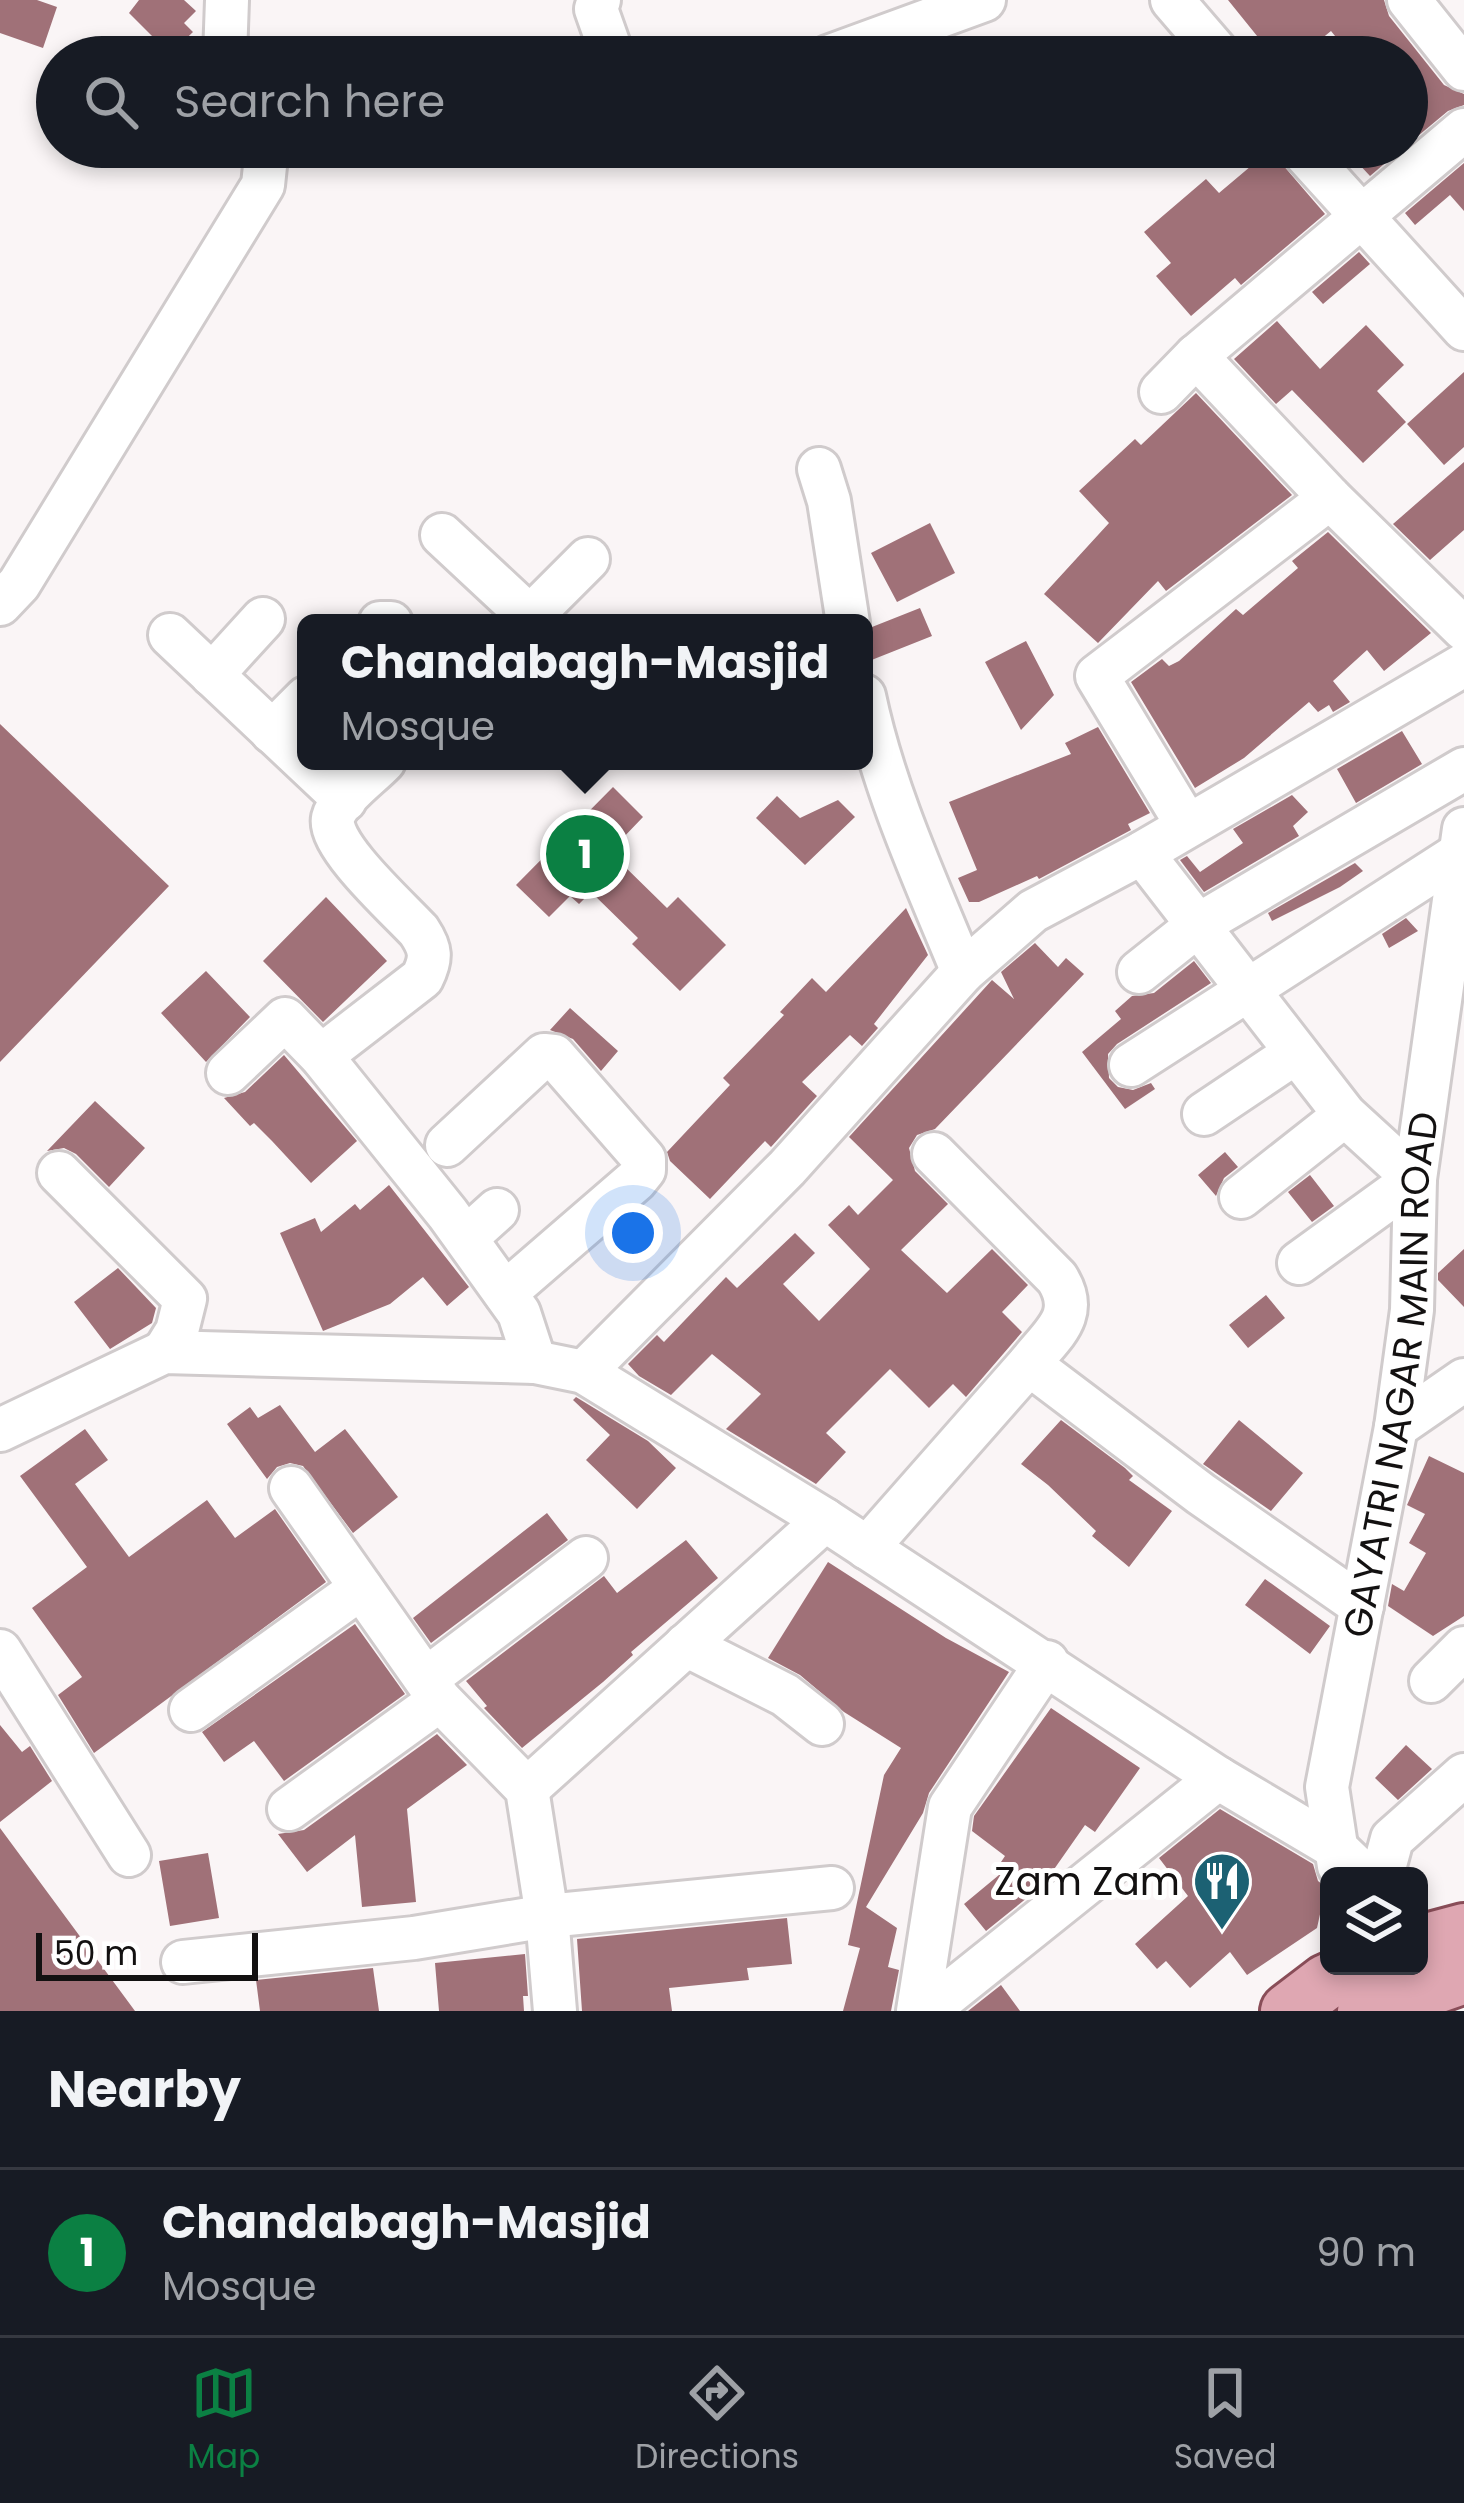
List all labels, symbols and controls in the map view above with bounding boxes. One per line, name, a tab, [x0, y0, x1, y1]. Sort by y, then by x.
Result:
search box	[36, 36, 1428, 168]
icon: search	[78, 69, 144, 135]
text: Search here	[174, 70, 445, 133]
popup	[297, 614, 873, 770]
text: Chandabagh-Masjid	[341, 631, 829, 694]
text: Mosque	[341, 699, 495, 754]
pin: 1	[546, 809, 624, 899]
street label: GAYATRI NAGAR MAIN ROAD	[1329, 1108, 1452, 1642]
your location	[603, 1203, 663, 1263]
restaurant icon: Zam Zam	[1191, 1850, 1253, 1932]
place label: Zam Zam	[994, 1854, 1180, 1909]
map controls	[1320, 1867, 1428, 1975]
button: layers	[1320, 1867, 1428, 1975]
scale bar	[36, 1927, 258, 1980]
text: 50 m	[54, 1930, 138, 1977]
text: Nearby	[48, 2053, 241, 2125]
text: Chandabagh-Masjid	[162, 2191, 651, 2254]
text: 1	[80, 2225, 94, 2280]
text: 90 m	[1316, 2225, 1416, 2280]
text: Mosque	[162, 2259, 316, 2314]
tab: Map	[187, 2360, 260, 2482]
tab: Directions	[635, 2360, 799, 2482]
tab: Saved	[1174, 2360, 1277, 2482]

